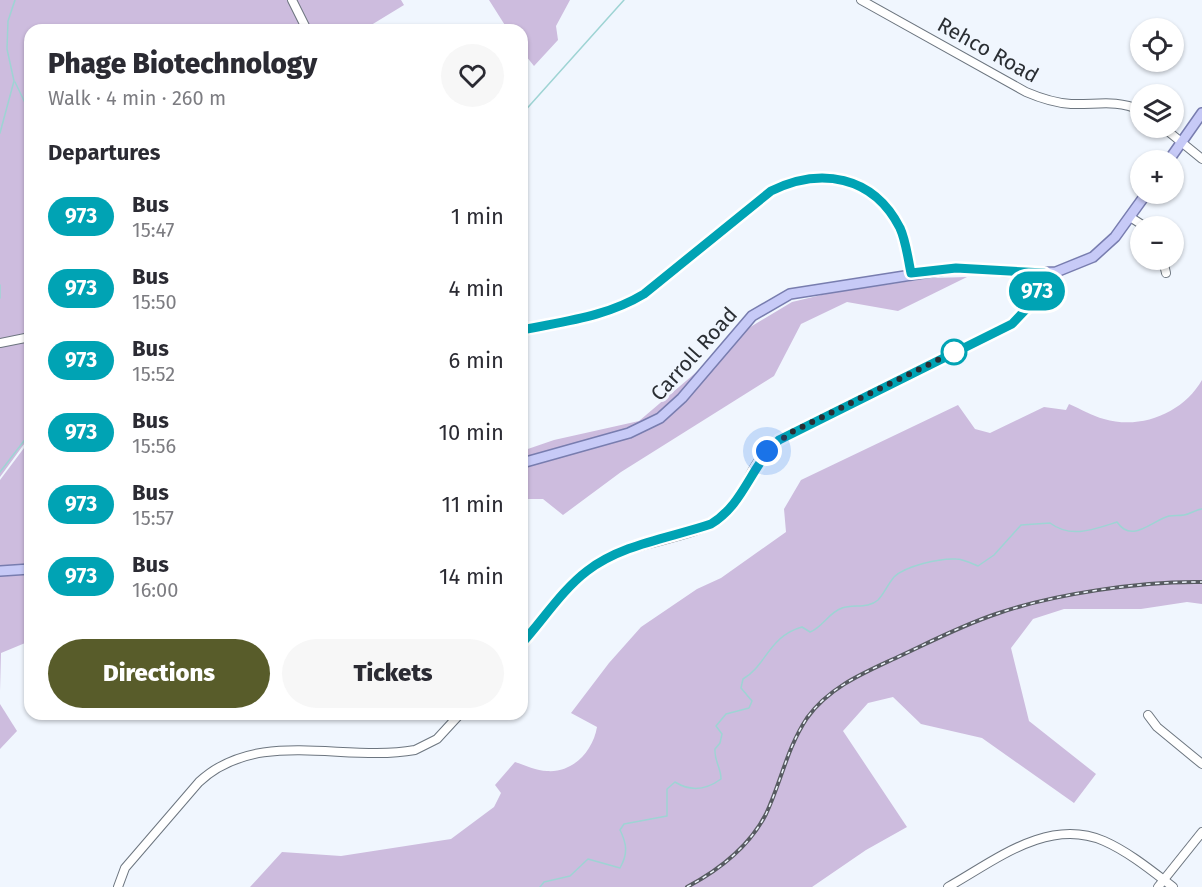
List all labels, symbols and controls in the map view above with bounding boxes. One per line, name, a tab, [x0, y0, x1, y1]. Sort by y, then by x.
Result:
street label: Rehco Road	[933, 11, 1043, 89]
map controls	[1130, 18, 1184, 270]
button: locate	[1130, 18, 1184, 72]
button: heart	[441, 44, 504, 107]
text: Phage Biotechnology	[48, 47, 317, 80]
button: layers	[1130, 84, 1184, 138]
text: Walk · 4 min · 260 m	[48, 86, 226, 110]
text: Departures	[48, 139, 160, 166]
button: +	[1130, 150, 1184, 204]
text: Bus	[132, 191, 169, 218]
text: 973	[65, 203, 97, 229]
text: 1 min	[451, 203, 504, 230]
button: −	[1130, 216, 1184, 270]
text: 15:47	[132, 218, 174, 242]
text: Bus	[132, 263, 169, 290]
line badge: 973	[1002, 272, 1072, 310]
text: 973	[65, 275, 97, 301]
text: 4 min	[449, 275, 504, 302]
text: 973	[1021, 278, 1053, 304]
text: 15:50	[132, 290, 177, 314]
street label: Carroll Road	[645, 302, 743, 406]
text: Bus	[132, 335, 169, 362]
unlabelled marker	[941, 339, 967, 365]
text: 973	[65, 347, 97, 373]
text: 6 min	[448, 347, 504, 374]
text: 15:52	[132, 362, 175, 386]
text: Bus	[132, 407, 169, 434]
text: 973	[65, 419, 97, 445]
text: 10 min	[438, 419, 504, 446]
text: 15:56	[132, 434, 176, 458]
your location	[752, 436, 782, 466]
text: Bus	[132, 479, 169, 506]
text: 973	[65, 491, 97, 517]
text: 11 min	[441, 491, 504, 518]
text: 15:57	[132, 506, 174, 530]
text: Bus	[132, 551, 169, 578]
text: 973	[65, 563, 97, 589]
text: 14 min	[439, 563, 504, 590]
text: 16:00	[132, 578, 178, 602]
button: Directions	[48, 639, 270, 708]
button: Tickets	[282, 639, 504, 708]

